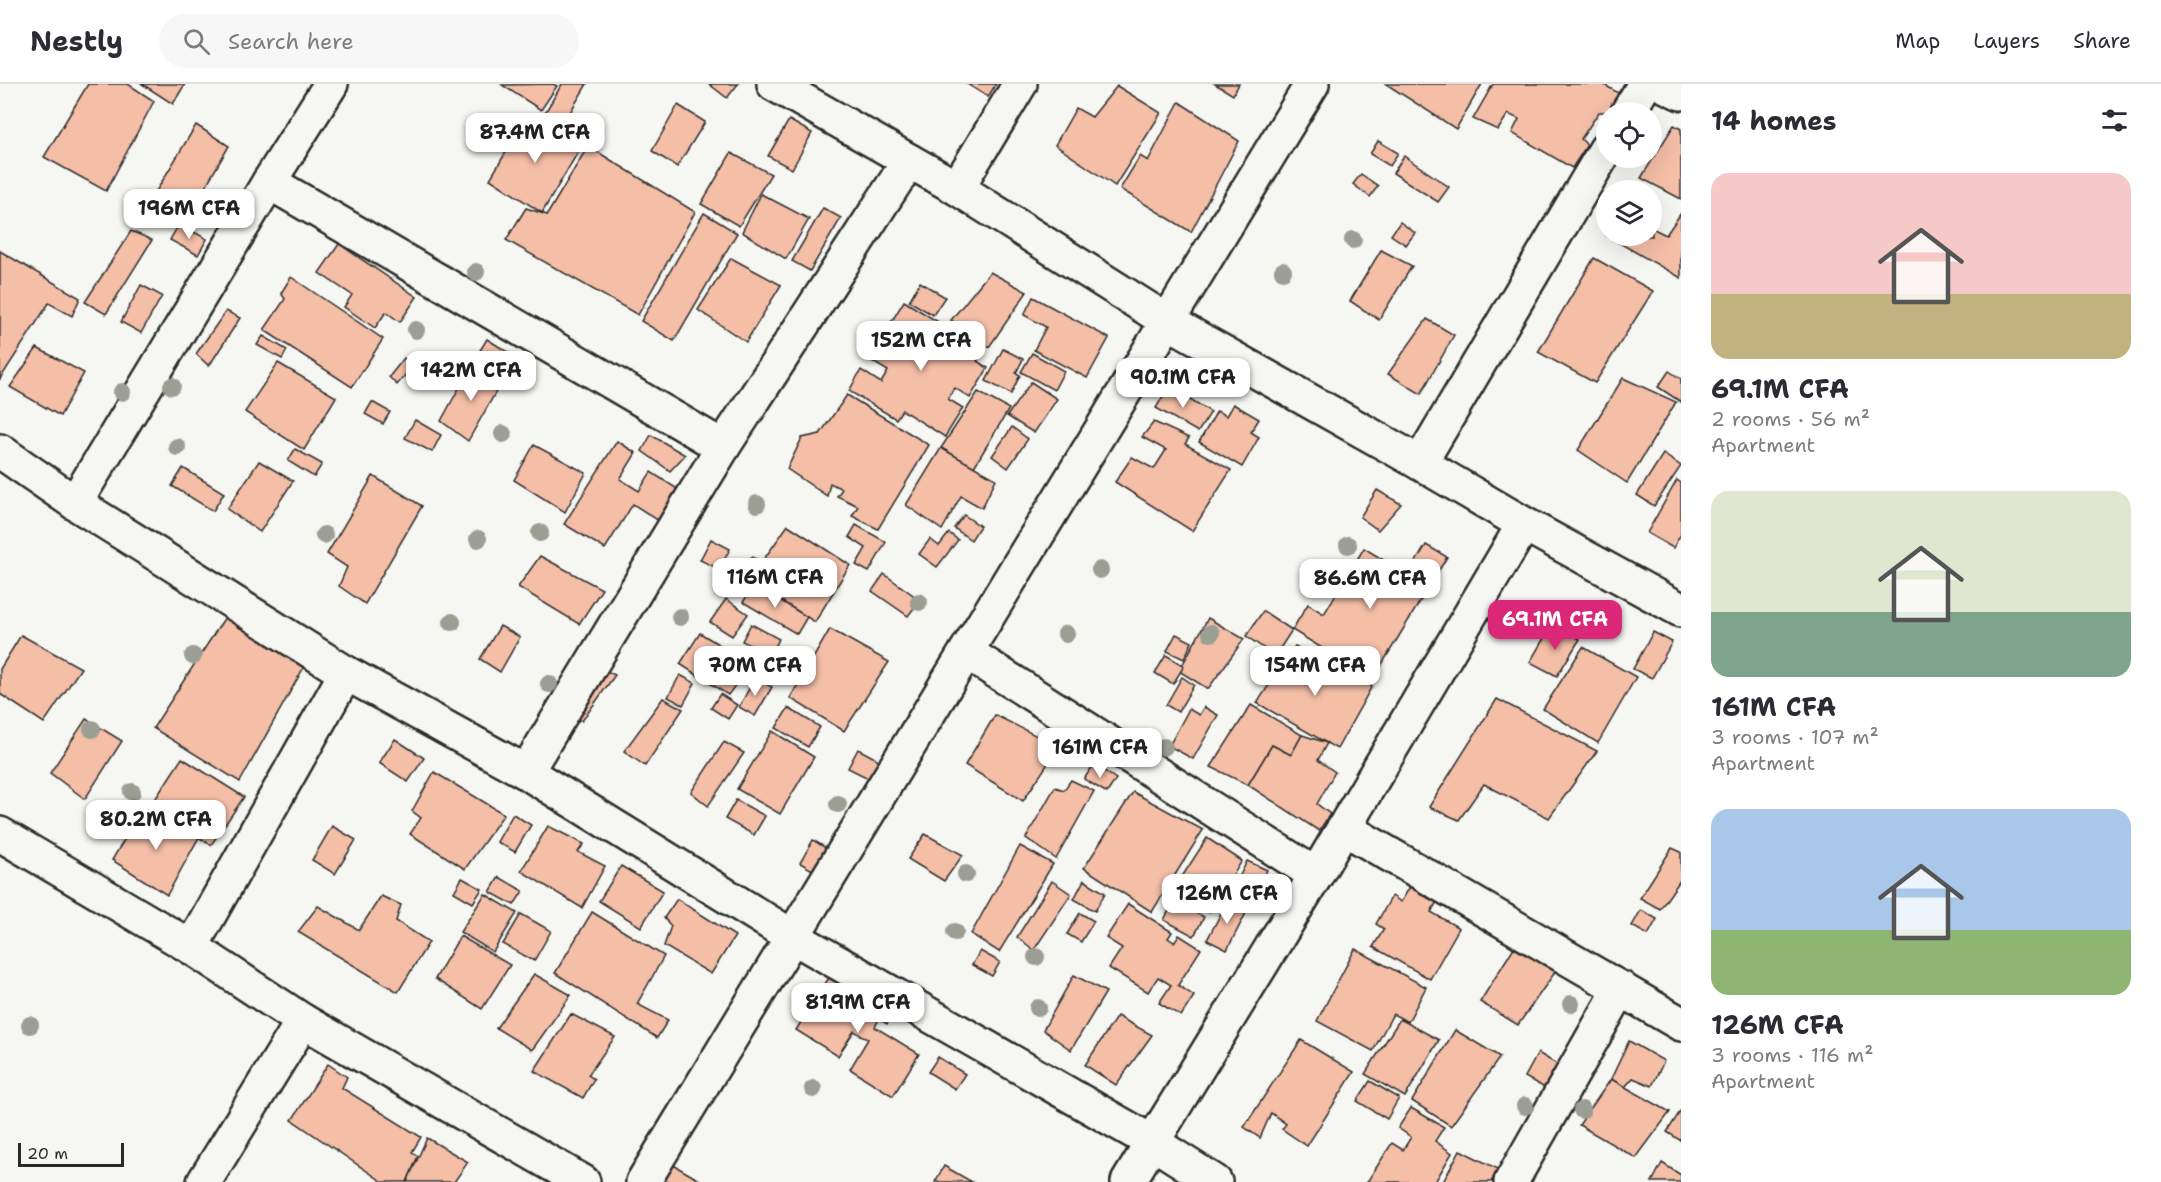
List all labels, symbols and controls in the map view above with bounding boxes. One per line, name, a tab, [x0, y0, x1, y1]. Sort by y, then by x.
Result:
search box	[159, 14, 579, 68]
text: Nestly	[30, 22, 123, 60]
icon: search	[180, 25, 213, 58]
text: Search here	[228, 27, 354, 56]
text: Map	[1895, 27, 1940, 55]
text: Layers	[1973, 27, 2040, 55]
text: Share	[2073, 27, 2131, 55]
map controls	[1596, 102, 1662, 246]
button: locate	[1596, 102, 1662, 168]
text: 14 homes	[1711, 103, 1837, 138]
icon: filters	[2098, 104, 2131, 137]
pin: 87.4M CFA	[466, 113, 604, 164]
text: 87.4M CFA	[480, 119, 590, 145]
button: layers	[1596, 180, 1662, 246]
pin: 196M CFA	[127, 189, 251, 240]
text: 196M CFA	[138, 195, 240, 221]
icon: home	[1867, 212, 1975, 320]
pin: 152M CFA	[859, 321, 983, 372]
text: 152M CFA	[870, 327, 972, 353]
pin: 142M CFA	[409, 351, 533, 402]
text: 142M CFA	[420, 357, 522, 383]
pin: 90.1M CFA	[1114, 358, 1252, 409]
text: 90.1M CFA	[1130, 364, 1236, 390]
text: 69.1M CFA	[1711, 371, 1849, 406]
text: 2 rooms · 56 m²	[1711, 406, 1870, 432]
text: Apartment	[1711, 432, 1815, 458]
icon: home	[1867, 530, 1975, 638]
pin: 116M CFA	[713, 558, 837, 609]
pin: 86.6M CFA	[1301, 559, 1439, 610]
text: 116M CFA	[726, 564, 824, 590]
text: 86.6M CFA	[1313, 565, 1427, 591]
pin: 69.1M CFA	[1486, 600, 1624, 651]
text: 69.1M CFA	[1502, 606, 1608, 632]
pin: 70M CFA	[700, 646, 810, 697]
pin: 154M CFA	[1253, 646, 1377, 697]
text: 70M CFA	[708, 652, 802, 678]
text: 154M CFA	[1264, 652, 1366, 678]
text: 161M CFA	[1711, 689, 1836, 724]
text: 3 rooms · 107 m²	[1711, 724, 1879, 750]
pin: 161M CFA	[1038, 728, 1162, 779]
text: 161M CFA	[1052, 734, 1148, 760]
text: Apartment	[1711, 750, 1815, 776]
pin: 80.2M CFA	[87, 800, 225, 851]
text: 80.2M CFA	[100, 806, 212, 832]
icon: home	[1867, 848, 1975, 956]
pin: 126M CFA	[1165, 874, 1289, 925]
text: 126M CFA	[1176, 880, 1278, 906]
pin: 81.9M CFA	[789, 983, 927, 1034]
text: 81.9M CFA	[805, 989, 911, 1015]
text: 126M CFA	[1711, 1007, 1844, 1042]
text: 3 rooms · 116 m²	[1711, 1042, 1873, 1068]
text: Apartment	[1711, 1068, 1815, 1094]
scale bar	[18, 1140, 124, 1168]
text: 20 m	[27, 1143, 68, 1164]

